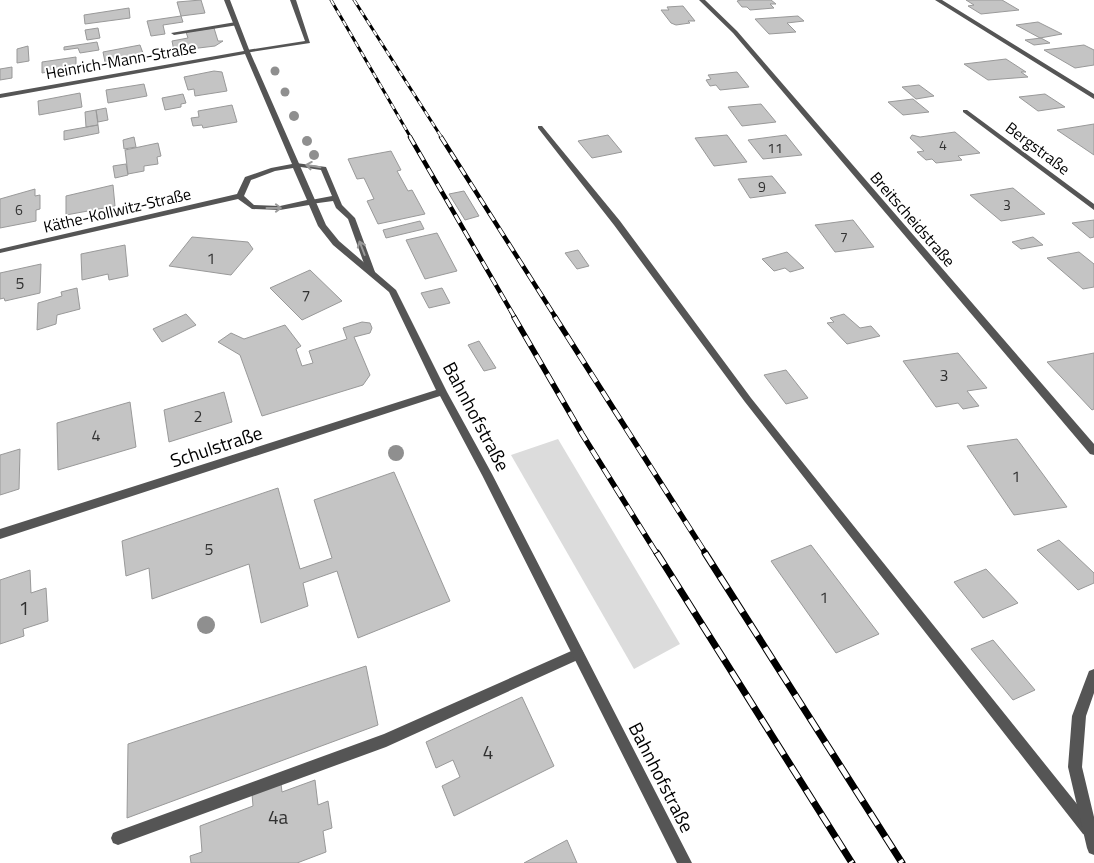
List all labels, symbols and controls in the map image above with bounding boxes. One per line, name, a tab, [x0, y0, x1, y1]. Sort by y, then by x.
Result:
street label: Heinrich-Mann-Straße	[44, 35, 198, 85]
street label: Bergstraße	[1001, 116, 1075, 180]
house number: 4	[939, 134, 947, 155]
house number: 11	[767, 137, 783, 158]
one-way arrow	[305, 160, 321, 170]
street label: Breitscheidstraße	[865, 166, 961, 272]
house number: 9	[758, 176, 766, 197]
street label: Käthe-Kollwitz-Straße	[41, 181, 193, 239]
house number: 3	[1003, 194, 1011, 215]
house number: 6	[15, 199, 23, 220]
one-way arrow	[266, 203, 282, 213]
house number: 7	[840, 226, 848, 247]
one-way arrow	[357, 241, 366, 256]
house number: 1	[207, 246, 215, 270]
house number: 5	[16, 271, 25, 295]
house number: 7	[302, 283, 310, 307]
street label: Bahnhofstraße	[436, 356, 518, 476]
house number: 3	[940, 363, 948, 387]
house number: 2	[194, 404, 202, 428]
street label: Schulstraße	[166, 417, 266, 475]
house number: 4	[92, 423, 101, 447]
house number: 1	[1012, 464, 1020, 488]
house number: 5	[205, 537, 214, 561]
house number: 1	[820, 585, 828, 609]
house number: 1	[19, 593, 29, 622]
street label: Bahnhofstraße	[622, 717, 702, 837]
house number: 4	[483, 737, 493, 766]
house number: 4a	[268, 802, 289, 831]

